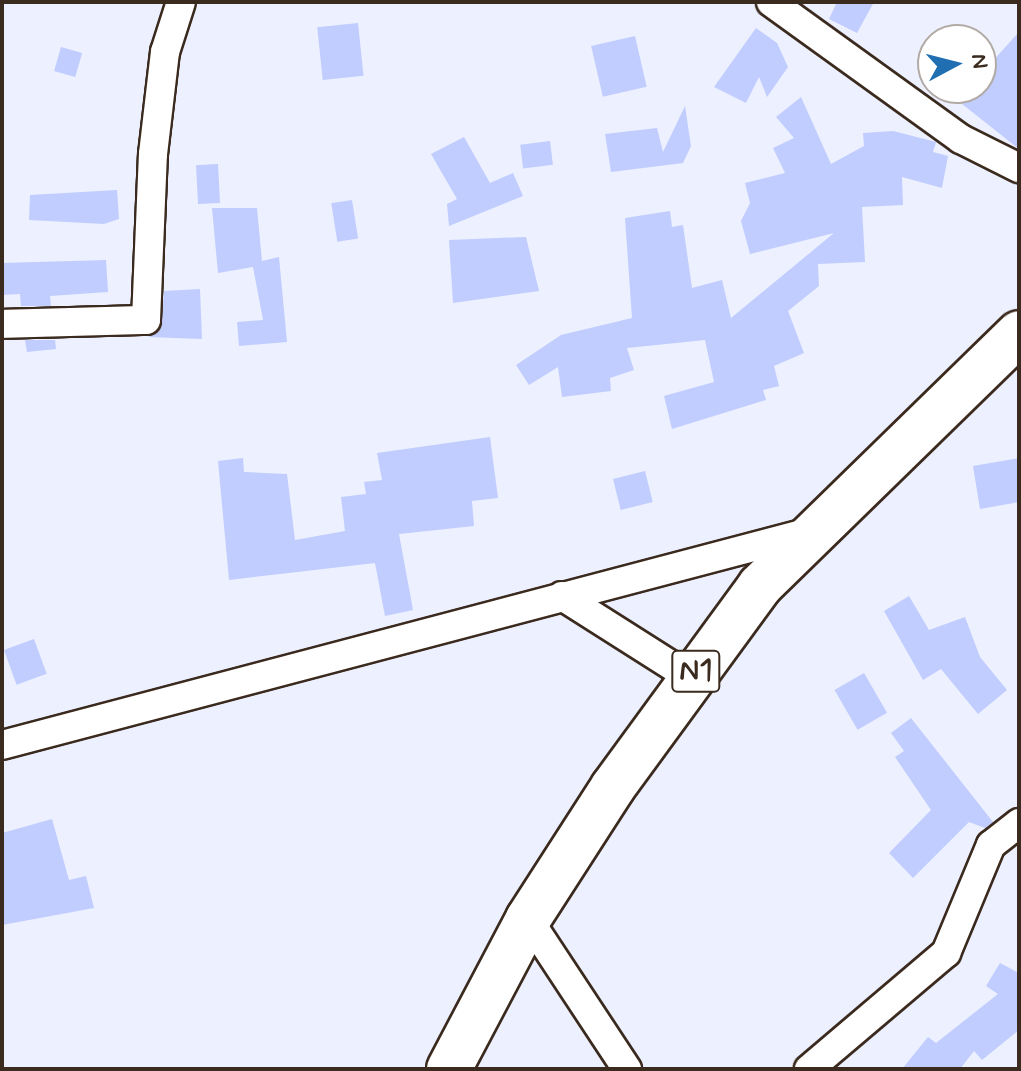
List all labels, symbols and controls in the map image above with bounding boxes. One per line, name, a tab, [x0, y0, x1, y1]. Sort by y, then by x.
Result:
north arrow	[917, 24, 997, 104]
text: N	[964, 52, 994, 70]
road number: N1	[670, 645, 722, 697]

